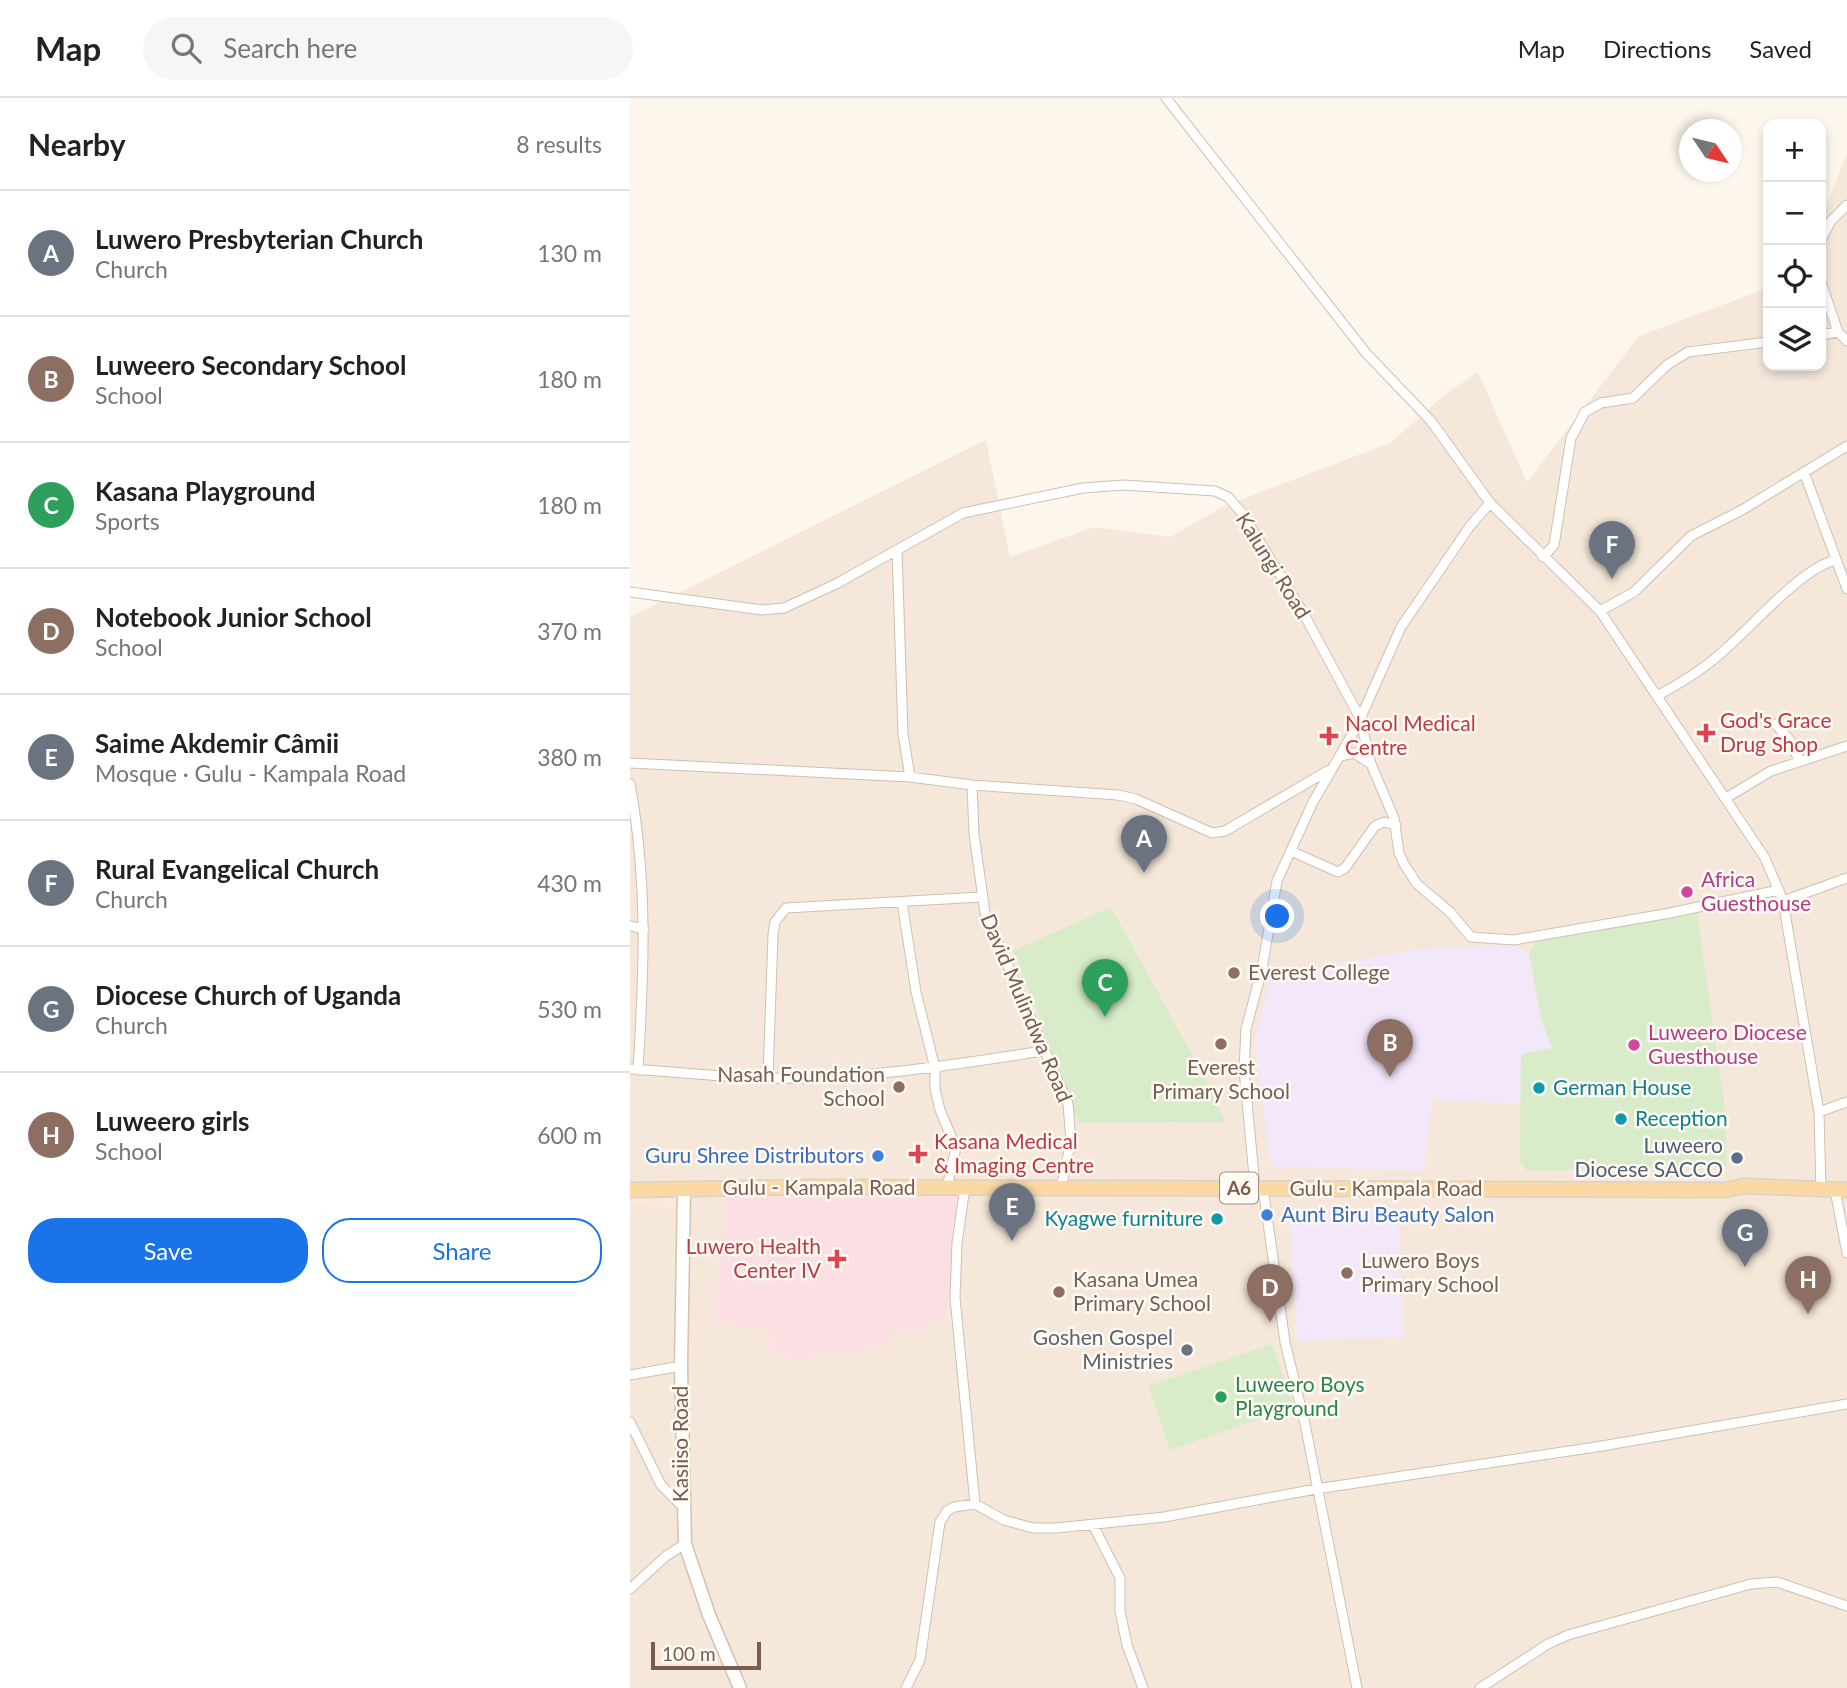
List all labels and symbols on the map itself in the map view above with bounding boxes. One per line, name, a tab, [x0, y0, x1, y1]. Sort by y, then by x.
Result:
north arrow	[1679, 119, 1742, 182]
street label: Kalungi Road	[1232, 507, 1317, 623]
pin: F	[1589, 521, 1635, 579]
place label: God's Grace Drug Shop	[1720, 707, 1831, 756]
place label: Nacol Medical Centre	[1345, 710, 1476, 759]
marker: God's Grace Drug Shop	[1698, 725, 1714, 741]
marker: Nacol Medical Centre	[1319, 726, 1339, 746]
pin: A	[1121, 815, 1167, 873]
place label: Africa Guesthouse	[1701, 866, 1811, 915]
marker: Africa Guesthouse	[1679, 884, 1695, 900]
your location	[1260, 899, 1294, 933]
street label: David Mulindwa Road	[976, 909, 1078, 1105]
pin: C	[1082, 959, 1128, 1017]
place label: Everest College	[1248, 959, 1390, 984]
marker: Everest College	[1226, 965, 1242, 981]
pin: B	[1367, 1019, 1413, 1077]
place label: Luweero Diocese Guesthouse	[1648, 1019, 1807, 1068]
marker: Everest Primary School	[1213, 1036, 1229, 1052]
marker: Luweero Diocese Guesthouse	[1626, 1037, 1642, 1053]
place label: Everest Primary School	[1152, 1054, 1290, 1103]
place label: Nasah Foundation School	[717, 1061, 885, 1110]
place label: German House	[1553, 1074, 1691, 1099]
marker: Nasah Foundation School	[891, 1079, 907, 1095]
marker: German House	[1531, 1080, 1547, 1096]
place label: Reception	[1635, 1105, 1728, 1130]
marker: Reception	[1613, 1111, 1629, 1127]
place label: Kasana Medical & Imaging Centre	[934, 1128, 1094, 1177]
place label: Luweero Diocese SACCO	[1575, 1132, 1723, 1181]
place label: Guru Shree Distributors	[645, 1142, 864, 1167]
marker: Kasana Medical & Imaging Centre	[908, 1144, 928, 1164]
marker: Guru Shree Distributors	[870, 1148, 886, 1164]
marker: Luweero Diocese SACCO	[1729, 1150, 1745, 1166]
road number: A6	[1220, 1172, 1258, 1204]
street label: Gulu - Kampala Road	[722, 1174, 916, 1199]
street label: Gulu - Kampala Road	[1289, 1175, 1483, 1200]
pin: E	[989, 1183, 1035, 1241]
place label: Aunt Biru Beauty Salon	[1281, 1201, 1494, 1226]
place label: Kyagwe furniture	[1044, 1205, 1203, 1230]
marker: Aunt Biru Beauty Salon	[1259, 1207, 1275, 1223]
pin: G	[1722, 1209, 1768, 1267]
marker: Kyagwe furniture	[1209, 1211, 1225, 1227]
place label: Luwero Health Center IV	[686, 1233, 822, 1282]
place label: Luwero Boys Primary School	[1361, 1247, 1499, 1296]
marker: Luwero Health Center IV	[827, 1249, 847, 1269]
pin: H	[1785, 1256, 1831, 1314]
pin: D	[1247, 1264, 1293, 1322]
marker: Luwero Boys Primary School	[1339, 1265, 1355, 1281]
place label: Kasana Umea Primary School	[1073, 1266, 1211, 1315]
marker: Kasana Umea Primary School	[1051, 1284, 1067, 1300]
place label: Goshen Gospel Ministries	[1033, 1324, 1173, 1373]
marker: Goshen Gospel Ministries	[1179, 1342, 1195, 1358]
place label: Luweero Boys Playground	[1235, 1371, 1365, 1420]
street label: Kasiiso Road	[667, 1386, 692, 1502]
marker: Luweero Boys Playground	[1213, 1389, 1229, 1405]
scale bar	[651, 1639, 761, 1671]

